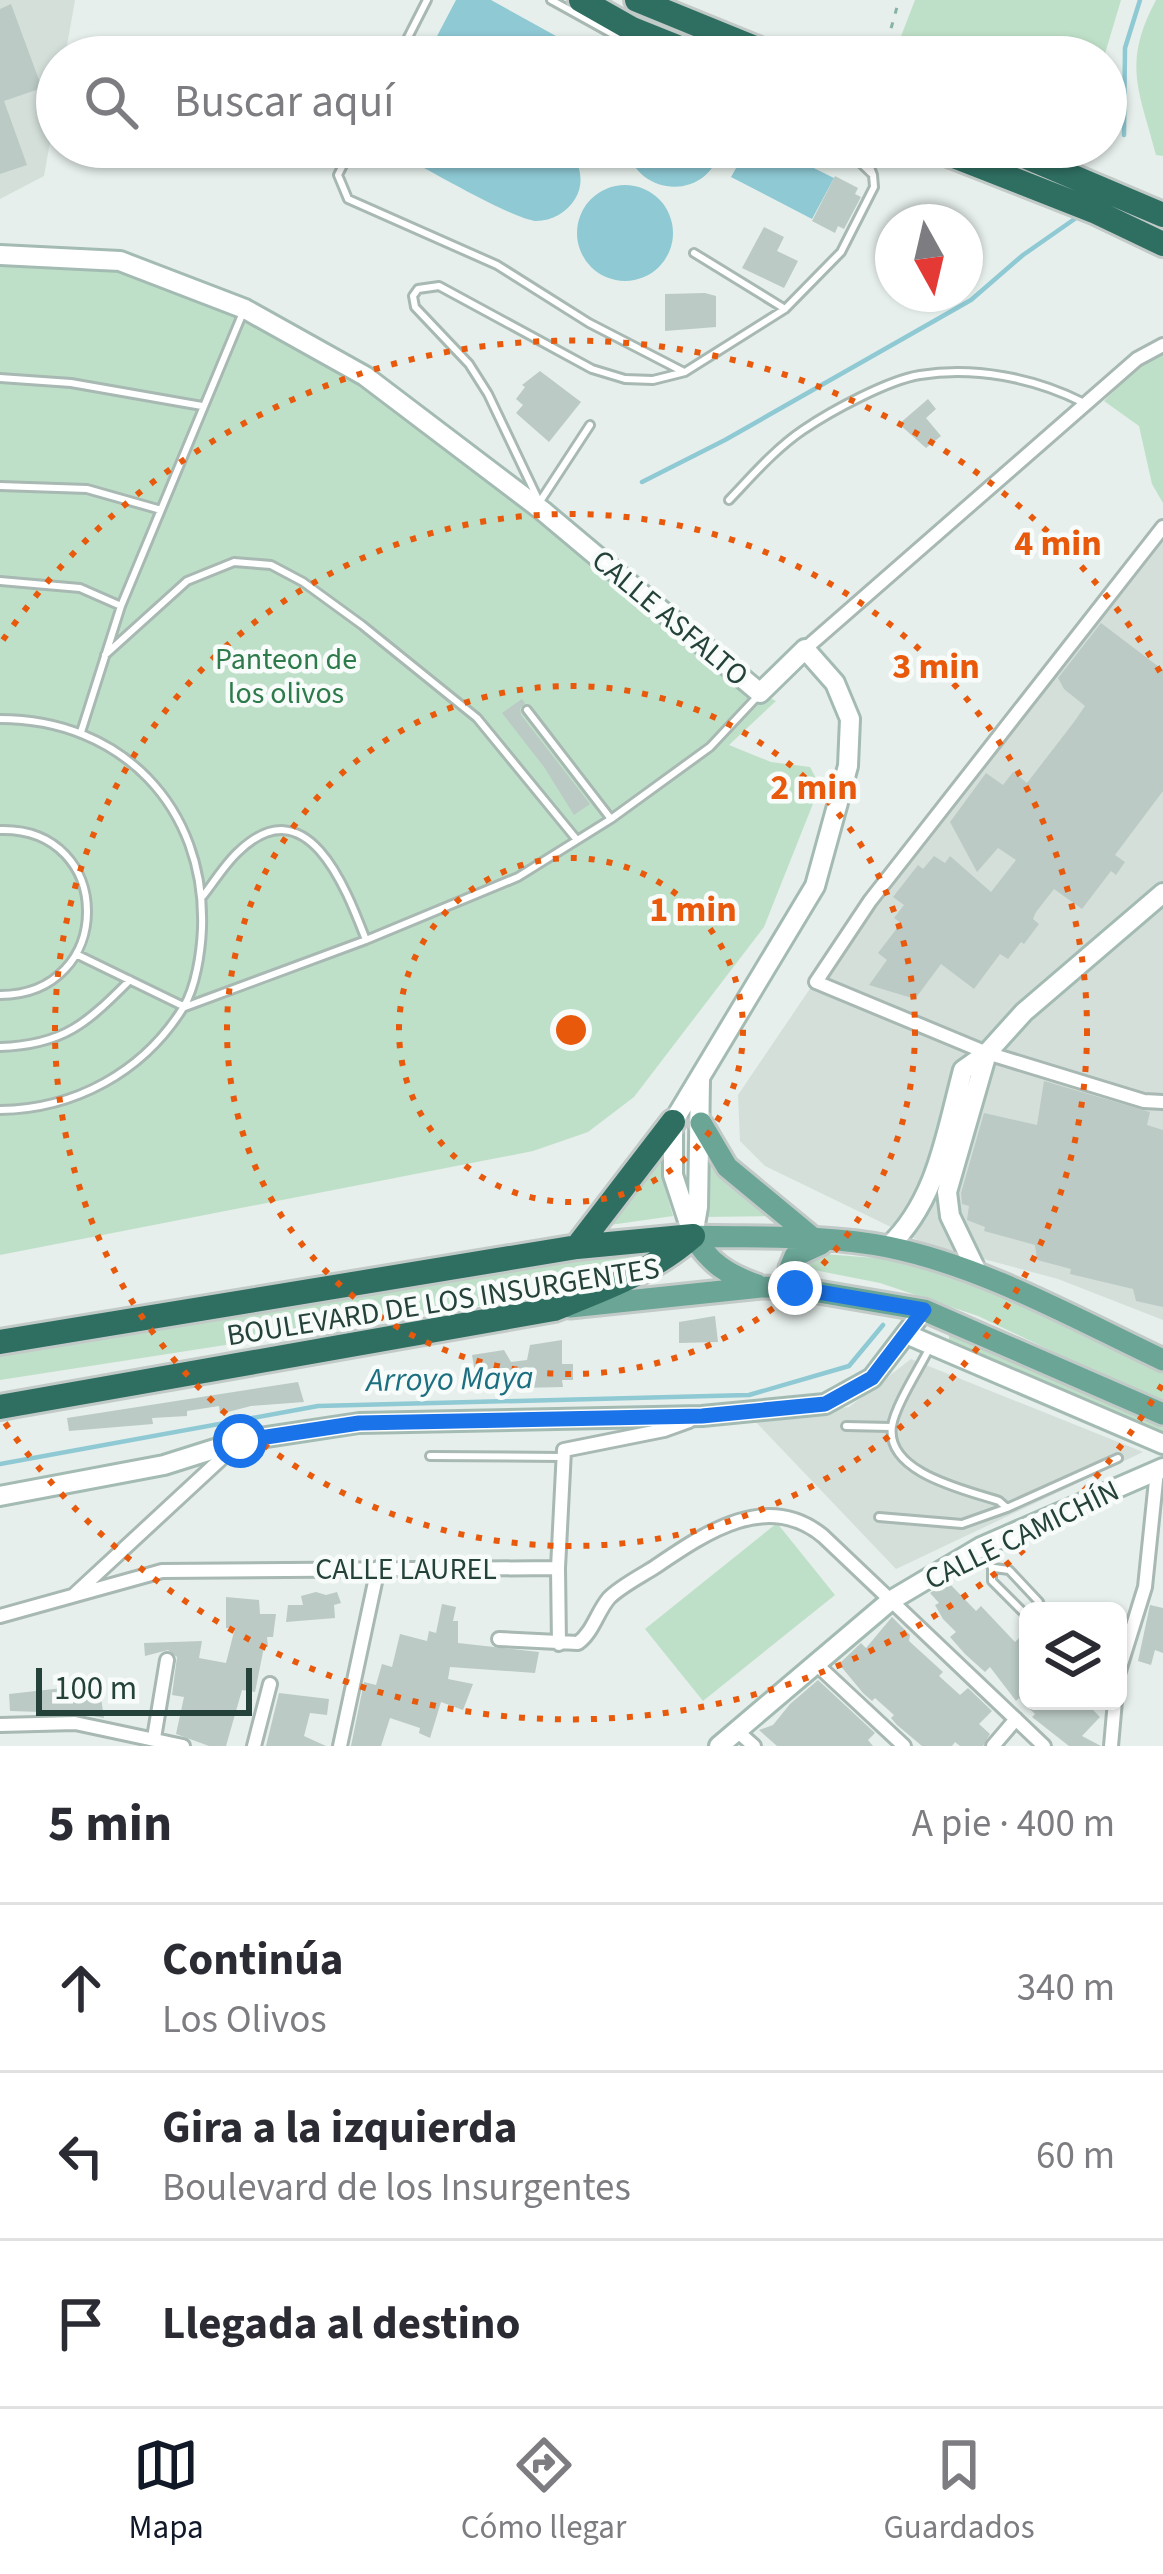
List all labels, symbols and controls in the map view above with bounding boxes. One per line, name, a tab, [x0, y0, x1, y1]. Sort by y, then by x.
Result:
search box	[36, 36, 1127, 168]
icon: search	[78, 69, 144, 135]
text: Buscar aquí	[174, 70, 394, 134]
north arrow	[875, 204, 983, 312]
text: 4 min	[1014, 518, 1102, 569]
street label: CALLE ASFALTO	[582, 540, 758, 696]
park label: Panteon de los olivos	[215, 638, 357, 715]
text: 3 min	[892, 641, 980, 692]
text: 2 min	[770, 762, 858, 813]
text: 1 min	[649, 884, 737, 935]
centre of rings	[550, 1009, 592, 1051]
street label: BOULEVARD DE LOS INSURGENTES	[224, 1247, 662, 1357]
route end	[768, 1261, 822, 1315]
water label: Arroyo Maya	[364, 1354, 534, 1404]
route start	[213, 1414, 267, 1468]
street label: CALLE CAMICHÍN	[918, 1469, 1126, 1601]
street label: CALLE LAUREL	[315, 1548, 497, 1591]
map controls	[1019, 1602, 1127, 1710]
button: layers	[1019, 1602, 1127, 1710]
scale bar	[36, 1662, 252, 1715]
text: 100 m	[54, 1665, 137, 1712]
text: 5 min	[48, 1788, 172, 1860]
text: A pie · 400 m	[912, 1796, 1115, 1852]
text: Continúa	[162, 1928, 344, 1992]
icon: ahead	[48, 1955, 114, 2021]
text: 340 m	[1017, 1960, 1115, 2016]
text: Los Olivos	[162, 1992, 327, 2048]
text: Gira a la izquierda	[162, 2096, 518, 2160]
icon: left	[48, 2123, 114, 2189]
text: 60 m	[1036, 2128, 1115, 2184]
text: Boulevard de los Insurgentes	[162, 2160, 631, 2216]
icon: arrive	[48, 2291, 114, 2357]
text: Llegada al destino	[162, 2292, 521, 2356]
tab: Mapa	[129, 2432, 204, 2551]
tab: Cómo llegar	[461, 2432, 626, 2551]
tab: Guardados	[883, 2432, 1034, 2551]

